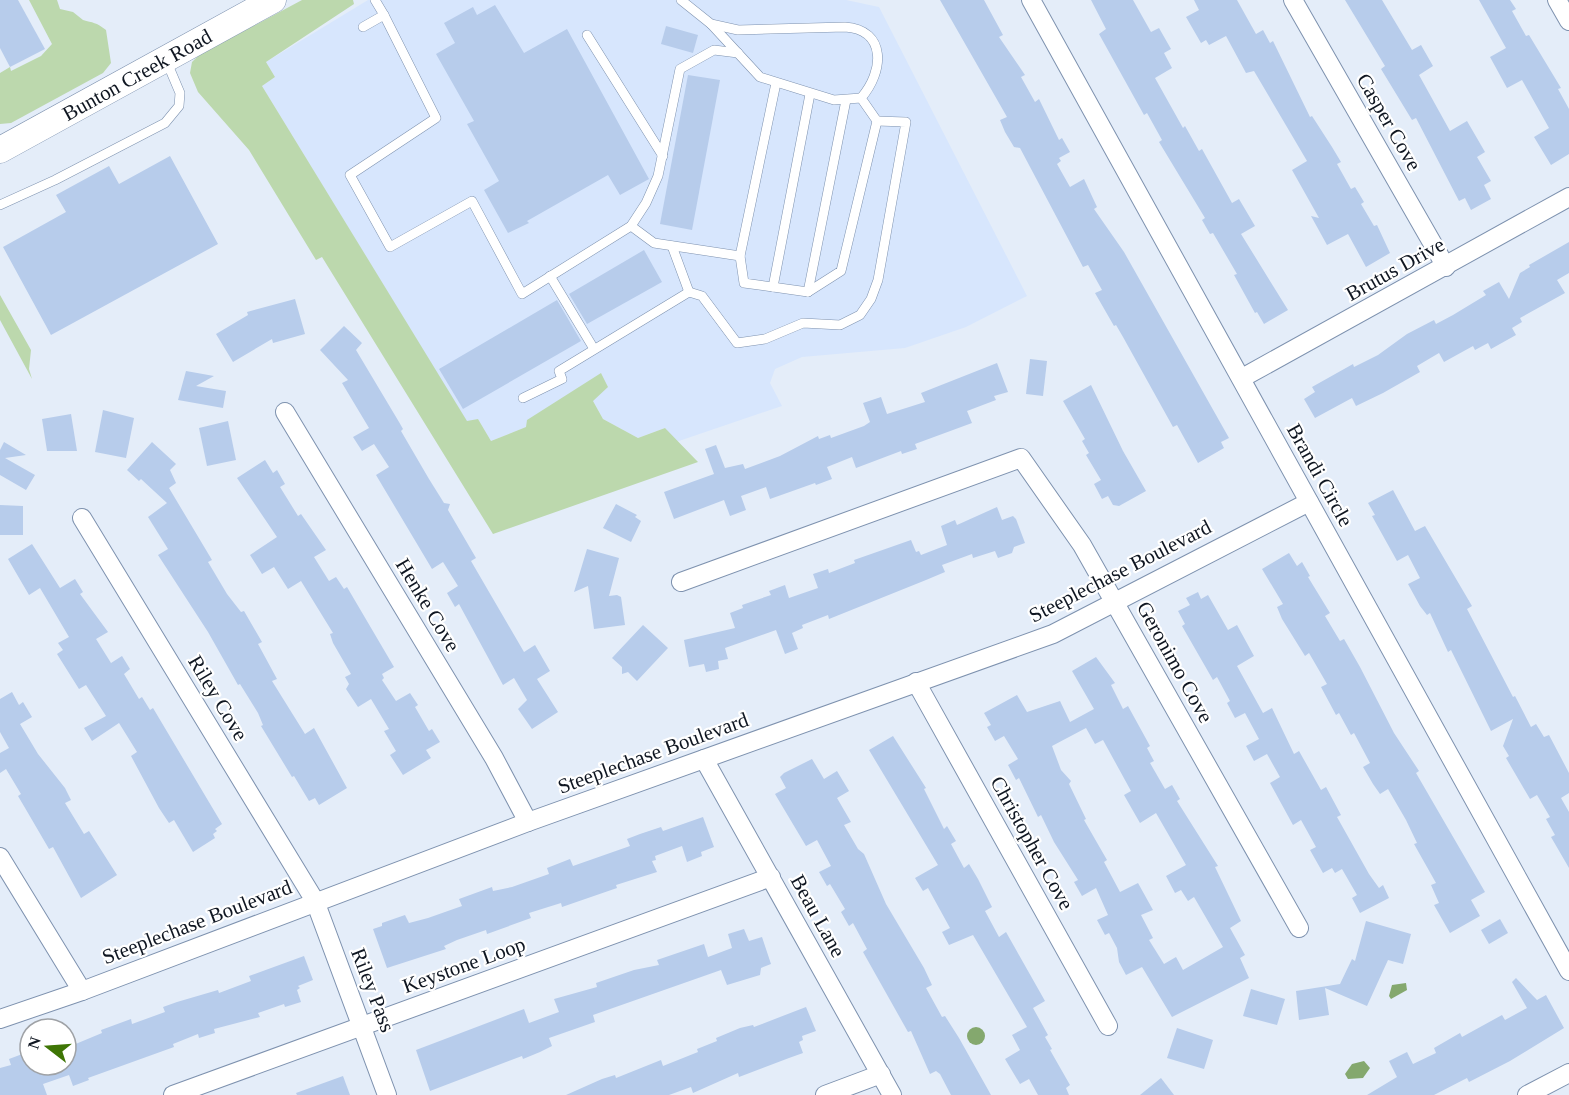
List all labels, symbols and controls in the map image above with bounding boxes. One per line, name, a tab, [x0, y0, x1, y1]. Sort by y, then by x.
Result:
street label: Bunton Creek Road	[58, 24, 216, 126]
street label: Casper Cove	[1352, 69, 1426, 175]
street label: Brutus Drive	[1341, 232, 1449, 306]
street label: Brandi Circle	[1282, 419, 1358, 531]
street label: Steeplechase Boulevard	[1025, 514, 1216, 627]
street label: Henke Cove	[391, 554, 465, 656]
street label: Geronimo Cove	[1132, 597, 1218, 727]
street label: Riley Cove	[183, 651, 253, 745]
street label: Steeplechase Boulevard	[554, 707, 752, 799]
street label: Christopher Cove	[985, 772, 1079, 914]
street label: Beau Lane	[786, 871, 850, 961]
street label: Steeplechase Boulevard	[99, 875, 296, 969]
street label: Keystone Loop	[399, 932, 529, 998]
street label: Riley Pass	[346, 945, 400, 1035]
north arrow	[18, 1017, 78, 1077]
text: N	[24, 1034, 44, 1051]

